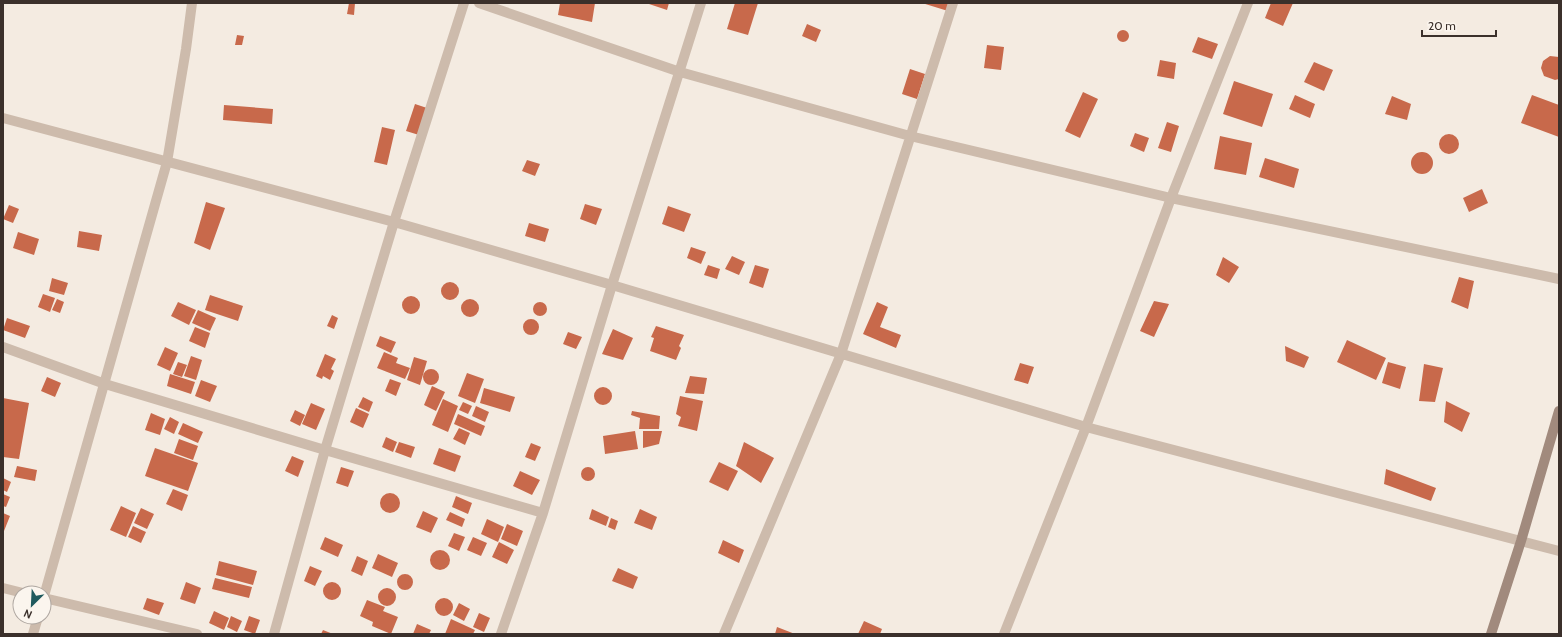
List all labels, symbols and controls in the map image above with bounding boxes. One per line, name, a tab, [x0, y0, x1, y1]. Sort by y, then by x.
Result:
scale bar	[1422, 12, 1496, 38]
text: 20 m	[1428, 18, 1456, 33]
north arrow	[12, 585, 52, 625]
text: N	[22, 606, 34, 622]

